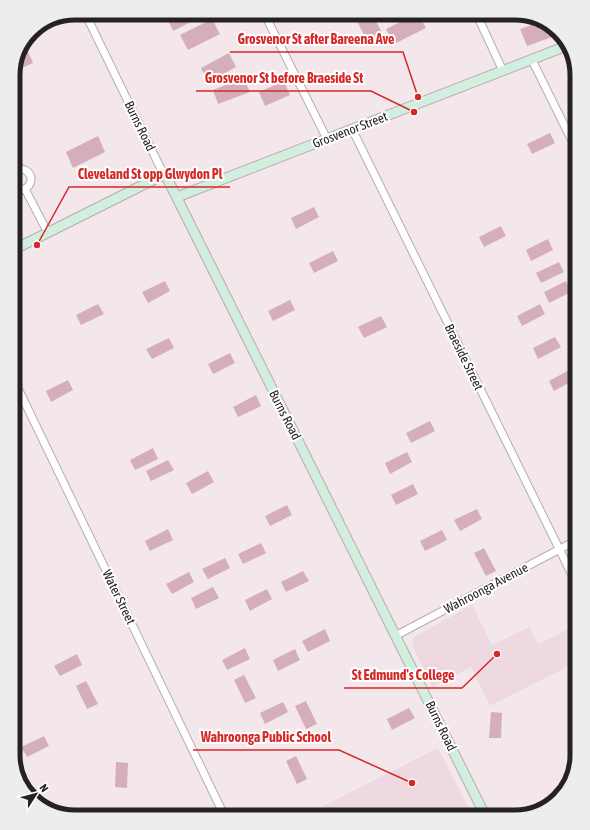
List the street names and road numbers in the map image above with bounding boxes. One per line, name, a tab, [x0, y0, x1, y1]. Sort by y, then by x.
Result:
street label: Burns Road	[121, 99, 159, 153]
street label: Grosvenor Street	[310, 109, 390, 151]
street label: Braeside Street	[442, 322, 487, 393]
street label: Burns Road	[266, 388, 304, 442]
street label: Wahroonga Avenue	[441, 560, 531, 616]
street label: Water Street	[99, 567, 139, 627]
street label: Burns Road	[422, 699, 460, 753]

